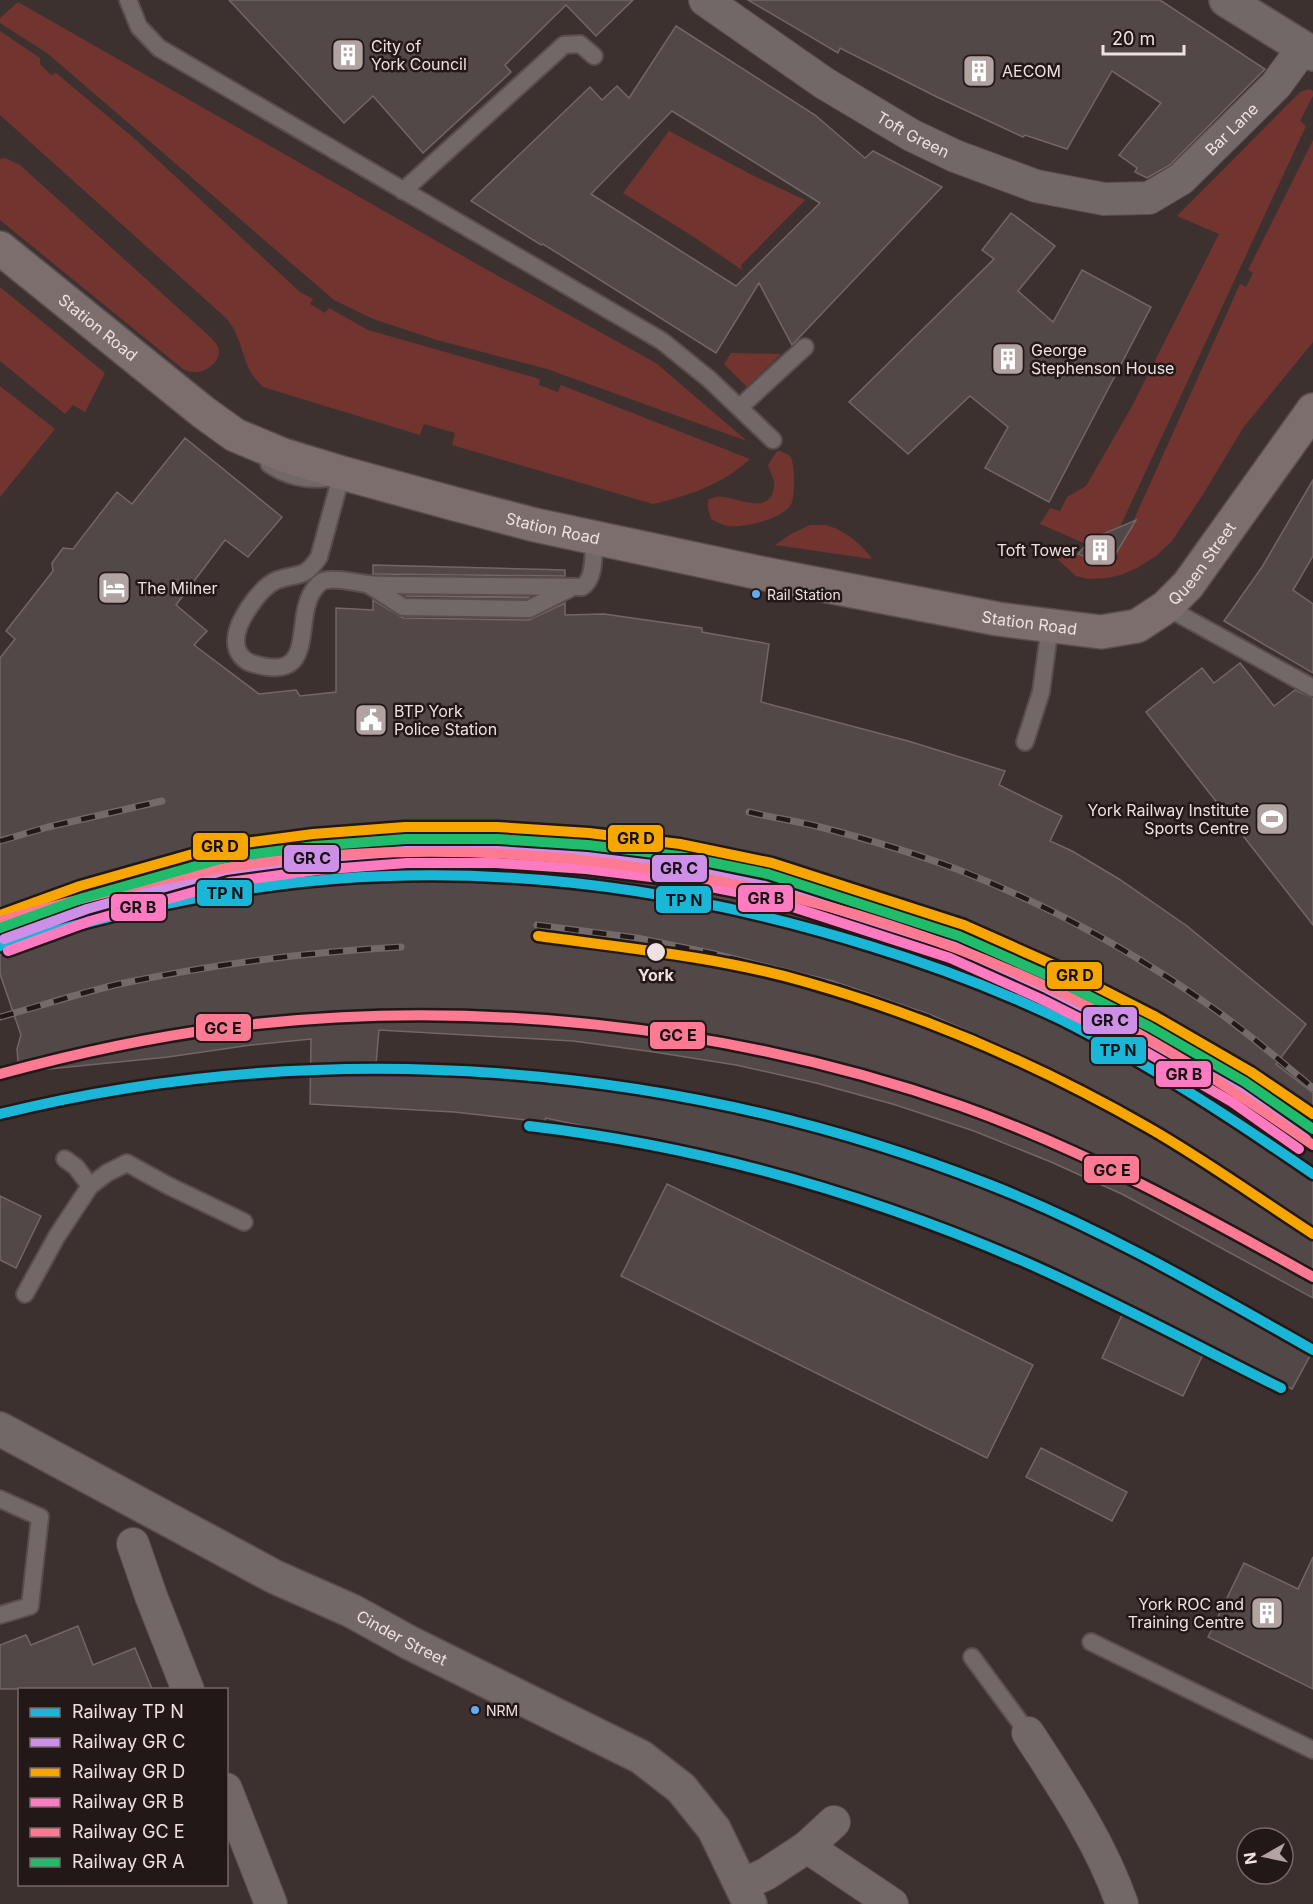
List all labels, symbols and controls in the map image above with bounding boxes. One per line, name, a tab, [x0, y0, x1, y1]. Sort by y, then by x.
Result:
scale bar	[1103, 18, 1184, 56]
text: 20 m	[1112, 28, 1155, 49]
place label: City of York Council	[371, 36, 467, 74]
building icon: City of York Council	[330, 37, 366, 73]
building icon: AECOM	[961, 53, 997, 89]
place label: AECOM	[1002, 61, 1061, 81]
street label: Bar Lane	[1201, 98, 1262, 160]
street label: Toft Green	[873, 107, 953, 162]
street label: Station Road	[54, 289, 142, 365]
place label: George Stephenson House	[1031, 340, 1174, 378]
building icon: George Stephenson House	[990, 341, 1026, 377]
street label: Station Road	[504, 508, 602, 549]
street label: Queen Street	[1164, 518, 1240, 609]
building icon: Toft Tower	[1082, 532, 1118, 568]
place label: Toft Tower	[997, 540, 1077, 560]
hotel icon: The Milner	[96, 570, 132, 606]
place label: The Milner	[137, 578, 218, 598]
place label: Rail Station	[767, 586, 841, 603]
marker: Rail Station	[750, 588, 762, 600]
street label: Station Road	[980, 606, 1078, 639]
place label: BTP York Police Station	[394, 701, 497, 739]
public building icon: BTP York Police Station	[353, 702, 389, 738]
place label: York Railway Institute Sports Centre	[1088, 800, 1249, 838]
sports icon: York Railway Institute Sports Centre	[1254, 801, 1290, 837]
line badge: GR D	[607, 824, 664, 853]
text: GR D	[617, 828, 655, 848]
line badge: GR D	[192, 832, 249, 861]
text: GR D	[201, 836, 239, 856]
line badge: GR C	[283, 844, 340, 873]
text: GR C	[293, 848, 331, 868]
line badge: GR C	[651, 854, 708, 883]
text: GR C	[660, 858, 698, 878]
line badge: TP N	[196, 879, 253, 907]
text: TP N	[206, 883, 244, 903]
line badge: GR B	[737, 884, 794, 913]
line badge: TP N	[655, 885, 712, 914]
text: GR B	[748, 888, 784, 908]
text: TP N	[665, 890, 703, 910]
line badge: GR B	[110, 893, 167, 922]
text: GR B	[120, 897, 156, 917]
marker: York	[645, 941, 667, 963]
line badge: GR D	[1046, 961, 1103, 990]
place label: York	[638, 965, 675, 985]
text: GR D	[1056, 965, 1094, 985]
line badge: GR C	[1082, 1006, 1138, 1035]
text: GR C	[1091, 1010, 1129, 1030]
line badge: GC E	[195, 1013, 252, 1042]
text: GC E	[204, 1018, 242, 1038]
line badge: GC E	[649, 1021, 706, 1050]
text: GC E	[659, 1025, 697, 1045]
line badge: TP N	[1090, 1036, 1147, 1065]
text: TP N	[1099, 1040, 1137, 1060]
line badge: GR B	[1155, 1060, 1212, 1088]
text: GR B	[1166, 1064, 1202, 1084]
line badge: GC E	[1083, 1155, 1140, 1184]
text: GC E	[1093, 1160, 1131, 1180]
place label: York ROC and Training Centre	[1128, 1594, 1244, 1632]
building icon: York ROC and Training Centre	[1249, 1595, 1285, 1631]
street label: Cinder Street	[353, 1605, 450, 1670]
legend	[18, 1688, 228, 1886]
text: Railway TP N	[72, 1701, 184, 1722]
place label: NRM	[486, 1702, 518, 1719]
marker: NRM	[469, 1704, 481, 1716]
text: Railway GR C	[72, 1731, 185, 1752]
text: Railway GR D	[72, 1761, 185, 1782]
text: Railway GR B	[72, 1791, 184, 1812]
text: Railway GC E	[72, 1821, 185, 1842]
north arrow	[1235, 1826, 1295, 1886]
text: Railway GR A	[72, 1851, 185, 1872]
text: N	[1239, 1851, 1261, 1866]

